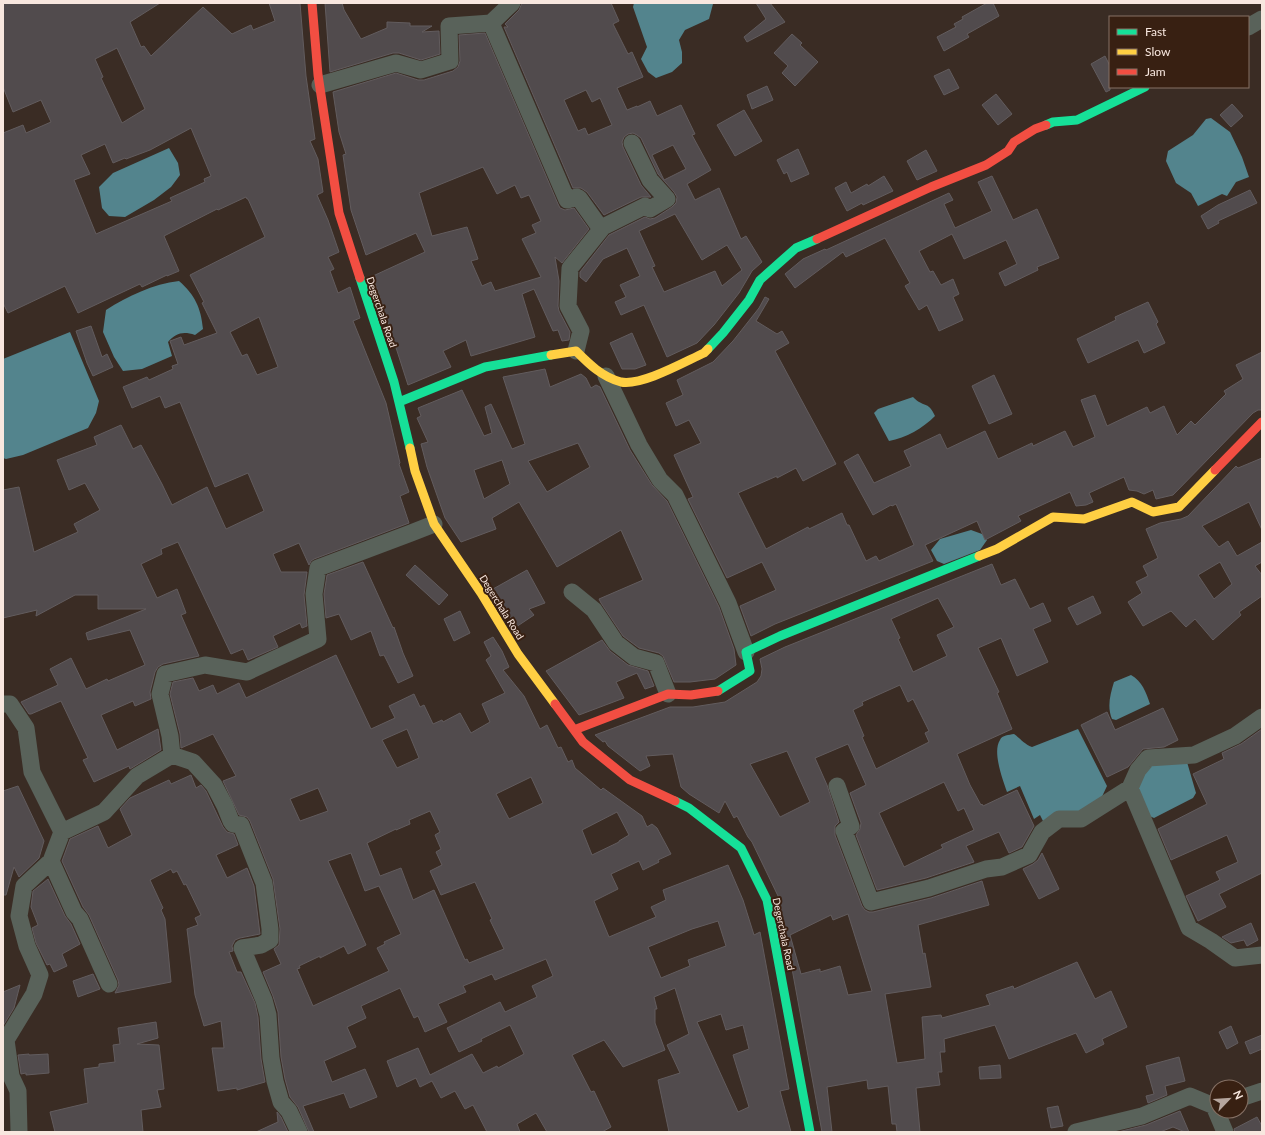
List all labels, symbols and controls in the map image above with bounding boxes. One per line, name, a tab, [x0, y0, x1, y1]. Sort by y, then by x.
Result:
legend	[1109, 16, 1249, 88]
text: Fast	[1145, 24, 1167, 39]
text: Slow	[1145, 44, 1171, 59]
text: Jam	[1145, 64, 1166, 79]
street label: Degerchala Road	[364, 275, 400, 349]
street label: Degerchala Road	[477, 572, 527, 642]
street label: Degerchala Road	[770, 897, 798, 971]
north arrow	[1209, 1079, 1249, 1119]
text: N	[1231, 1088, 1246, 1101]

